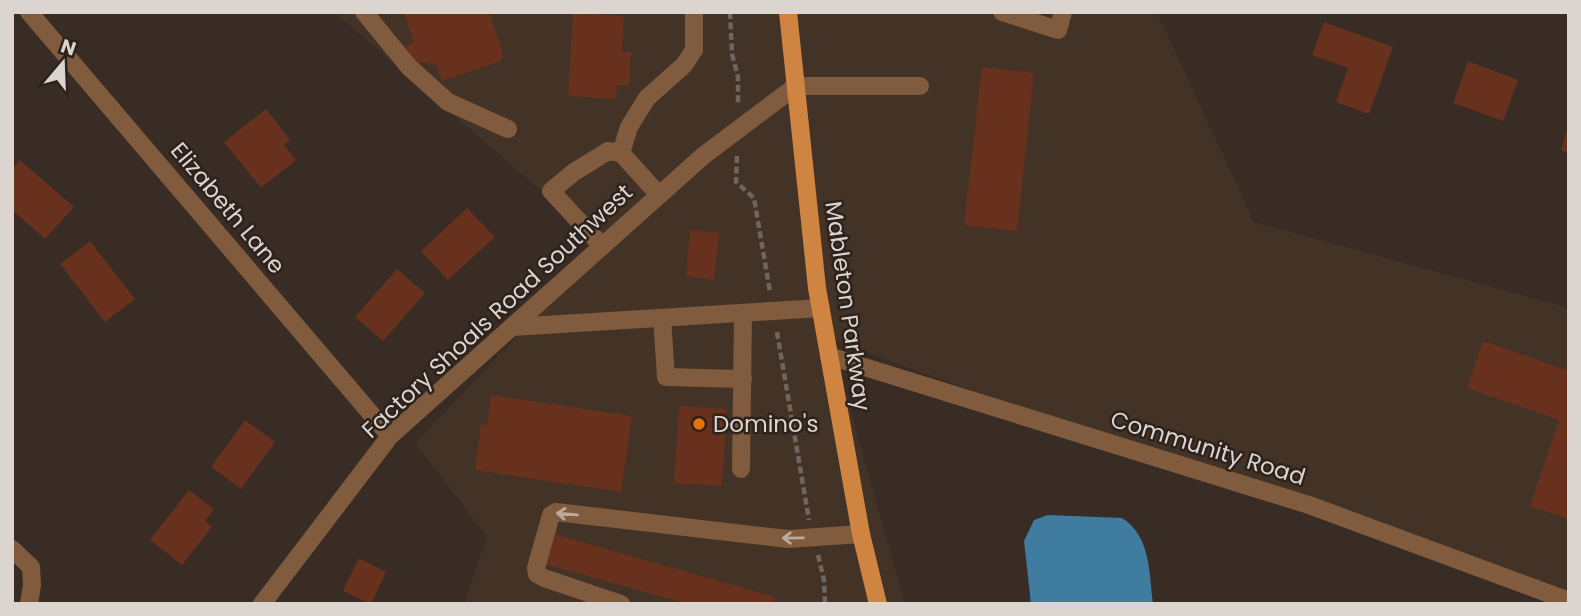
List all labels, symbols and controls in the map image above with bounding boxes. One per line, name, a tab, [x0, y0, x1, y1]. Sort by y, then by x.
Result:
north arrow	[28, 28, 98, 98]
text: N	[57, 32, 80, 62]
street label: Elizabeth Lane	[163, 135, 293, 281]
street label: Factory Shoals Road Southwest	[355, 177, 639, 445]
street label: Mableton Parkway	[817, 199, 879, 413]
street label: Community Road	[1107, 403, 1309, 493]
place label: Domino's	[713, 408, 818, 440]
marker: Domino's	[691, 416, 707, 432]
one-way arrow	[556, 507, 579, 520]
one-way arrow	[782, 531, 805, 545]

